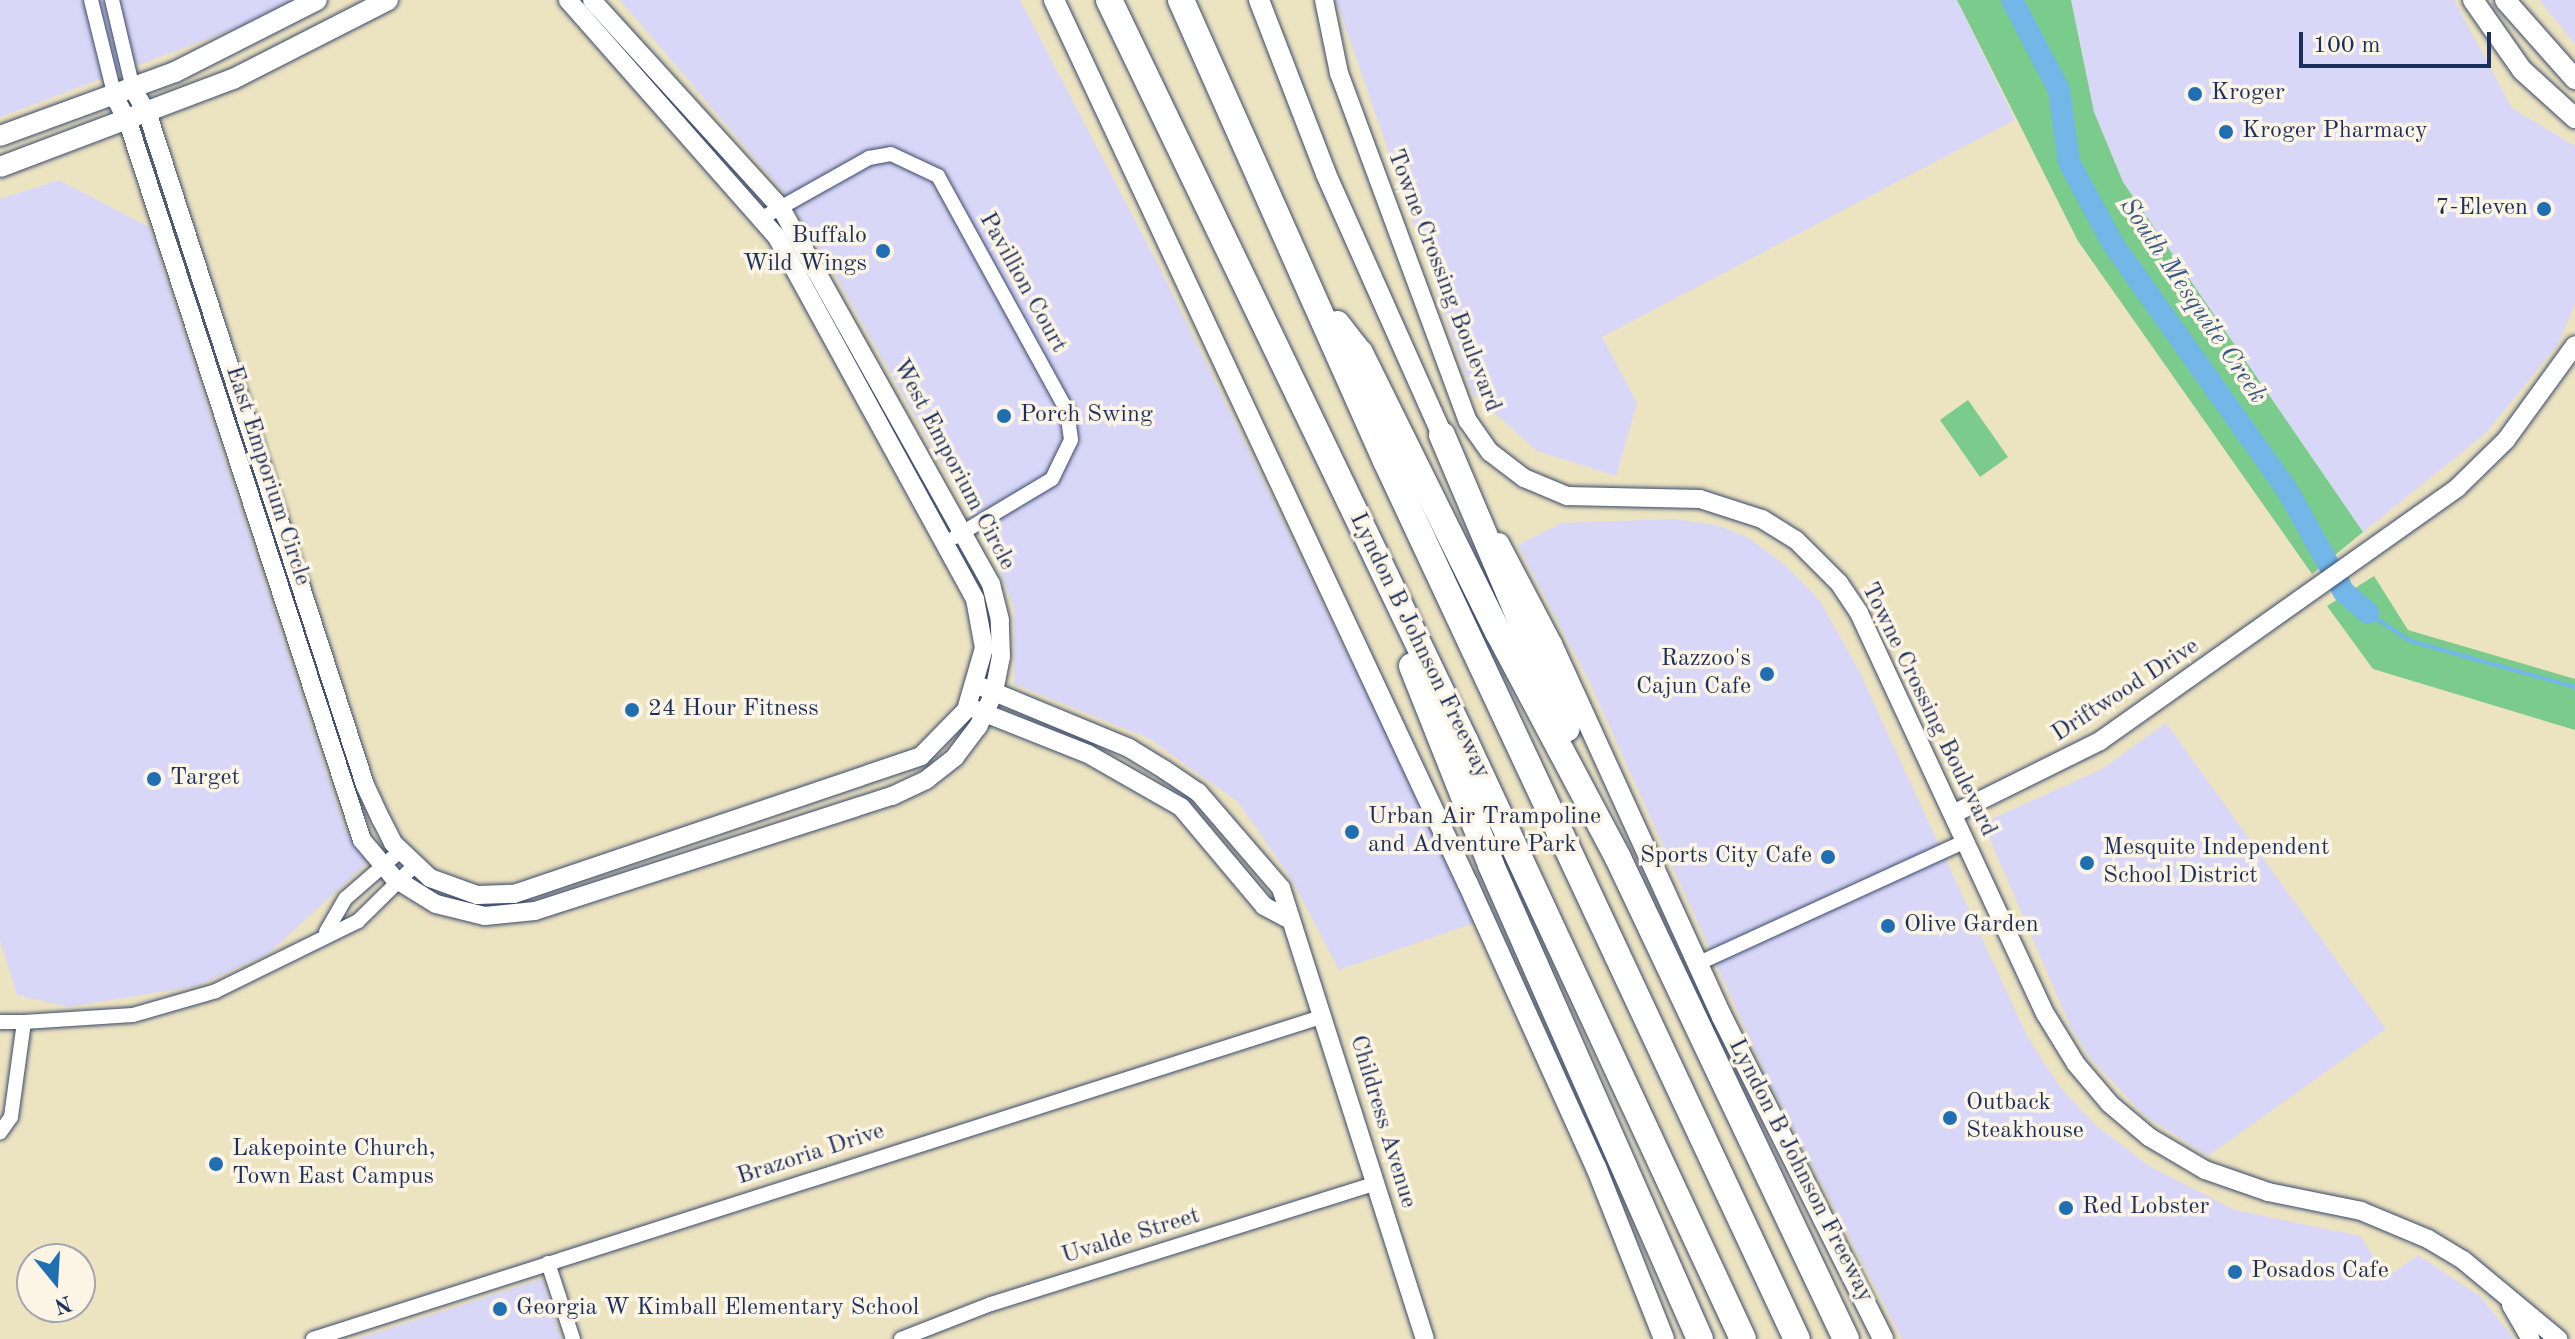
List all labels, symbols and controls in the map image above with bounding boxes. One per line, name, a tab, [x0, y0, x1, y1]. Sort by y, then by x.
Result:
scale bar	[2303, 16, 2495, 66]
text: 100 m	[2313, 34, 2381, 58]
place label: Kroger	[2211, 80, 2285, 108]
marker: Kroger	[2186, 85, 2204, 103]
place label: Kroger Pharmacy	[2242, 118, 2428, 146]
marker: Kroger Pharmacy	[2217, 123, 2235, 141]
street label: Towne Crossing Boulevard	[1380, 146, 1506, 416]
water label: South Mesquite Creek	[2111, 192, 2273, 410]
place label: 7-Eleven	[2436, 195, 2528, 223]
marker: 7-Eleven	[2535, 200, 2553, 218]
street label: Pavillion Court	[972, 208, 1072, 358]
place label: Buffalo Wild Wings	[743, 223, 867, 279]
marker: Buffalo Wild Wings	[874, 242, 892, 260]
street label: West Emporium Circle	[885, 354, 1021, 576]
street label: East Emporium Circle	[218, 363, 316, 589]
place label: Porch Swing	[1020, 402, 1153, 430]
marker: Porch Swing	[995, 407, 1013, 425]
street label: Lyndon B Johnson Freeway	[1342, 508, 1496, 784]
street label: Towne Crossing Boulevard	[1854, 578, 2002, 842]
street label: Driftwood Drive	[2047, 633, 2205, 749]
place label: Razzoo's Cajun Cafe	[1636, 646, 1751, 702]
marker: Razzoo's Cajun Cafe	[1758, 665, 1776, 683]
place label: 24 Hour Fitness	[648, 696, 819, 724]
marker: 24 Hour Fitness	[623, 701, 641, 719]
place label: Target	[170, 765, 240, 793]
marker: Target	[145, 770, 163, 788]
place label: Urban Air Trampoline and Adventure Park	[1368, 804, 1601, 860]
marker: Urban Air Trampoline and Adventure Park	[1343, 823, 1361, 841]
place label: Mesquite Independent School District	[2103, 835, 2329, 891]
place label: Sports City Cafe	[1640, 843, 1812, 871]
marker: Sports City Cafe	[1819, 848, 1837, 866]
marker: Mesquite Independent School District	[2078, 854, 2096, 872]
place label: Olive Garden	[1904, 912, 2039, 940]
marker: Olive Garden	[1879, 917, 1897, 935]
street label: Childress Avenue	[1342, 1032, 1422, 1212]
street label: Lyndon B Johnson Freeway	[1721, 1034, 1879, 1308]
place label: Outback Steakhouse	[1966, 1090, 2084, 1146]
marker: Outback Steakhouse	[1941, 1109, 1959, 1127]
street label: Brazoria Drive	[734, 1118, 888, 1192]
place label: Lakepointe Church, Town East Campus	[232, 1136, 435, 1192]
marker: Lakepointe Church, Town East Campus	[207, 1155, 225, 1173]
place label: Red Lobster	[2082, 1194, 2209, 1222]
marker: Red Lobster	[2057, 1199, 2075, 1217]
street label: Uvalde Street	[1058, 1202, 1204, 1272]
north arrow	[16, 1243, 96, 1323]
place label: Posados Cafe	[2251, 1258, 2389, 1286]
marker: Posados Cafe	[2226, 1263, 2244, 1281]
text: N	[51, 1291, 74, 1317]
place label: Georgia W Kimball Elementary School	[516, 1295, 919, 1323]
marker: Georgia W Kimball Elementary School	[491, 1300, 509, 1318]

